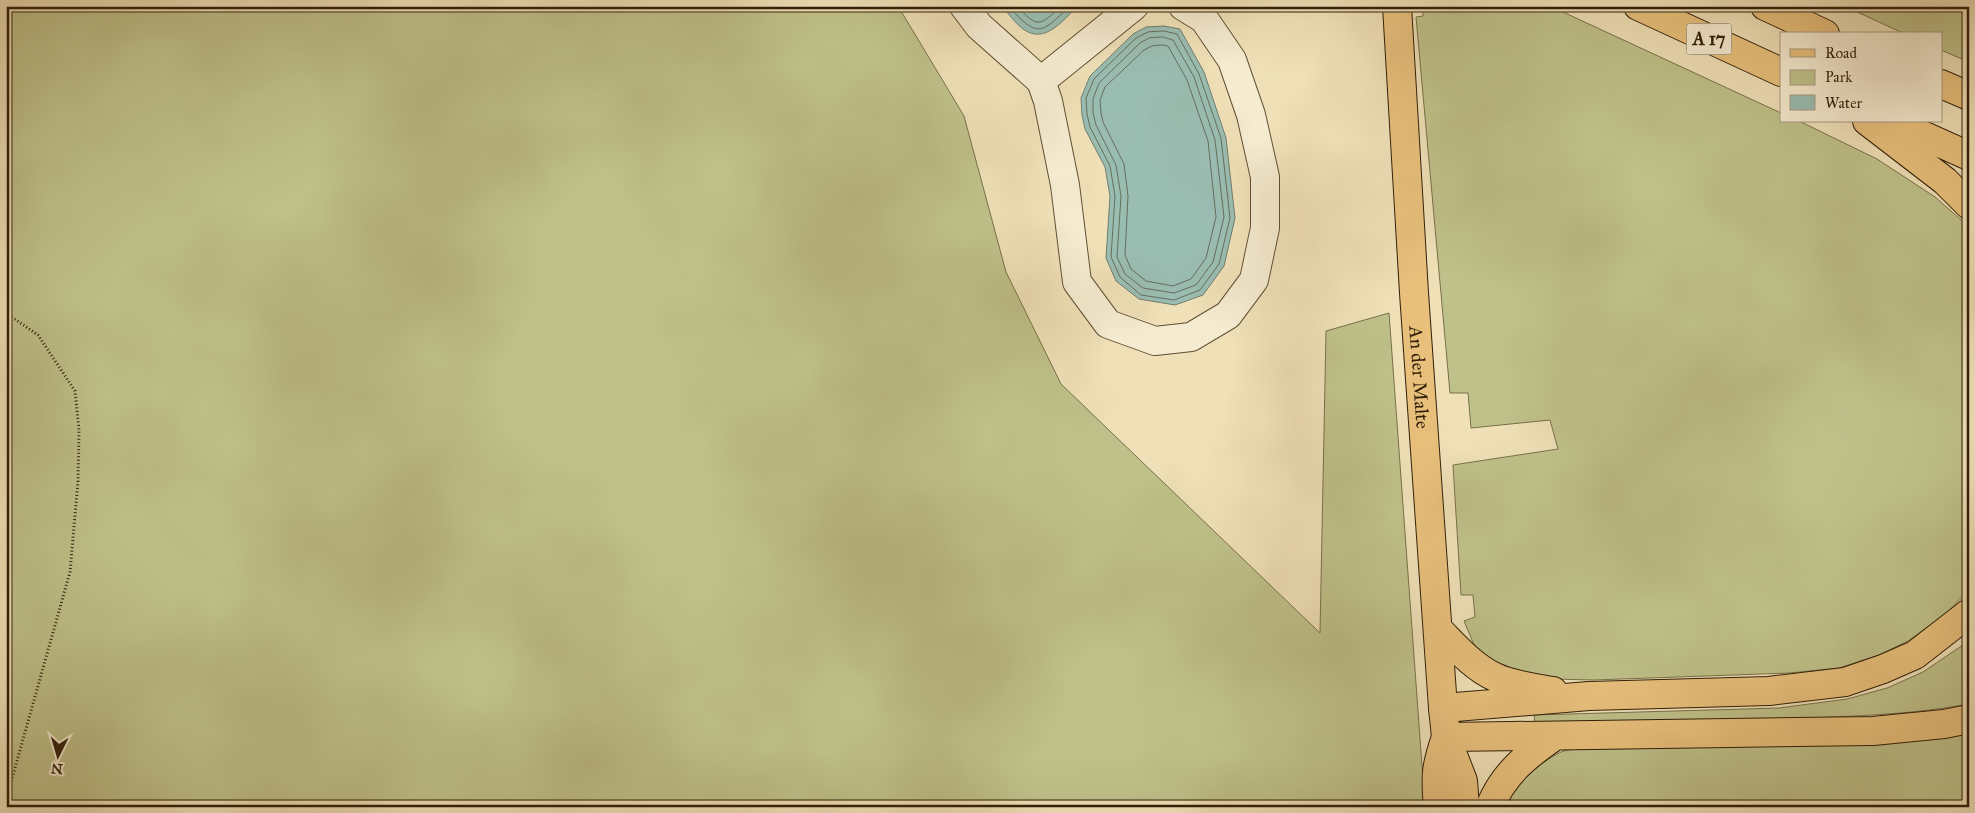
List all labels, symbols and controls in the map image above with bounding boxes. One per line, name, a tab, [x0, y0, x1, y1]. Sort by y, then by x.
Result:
road number: A 17	[1686, 23, 1732, 54]
legend	[1780, 32, 1942, 122]
text: Road	[1825, 44, 1857, 62]
text: Park	[1825, 68, 1852, 86]
text: Water	[1825, 94, 1862, 112]
street label: An der Malte	[1404, 324, 1434, 430]
north arrow	[32, 730, 82, 780]
text: N	[50, 759, 64, 777]

